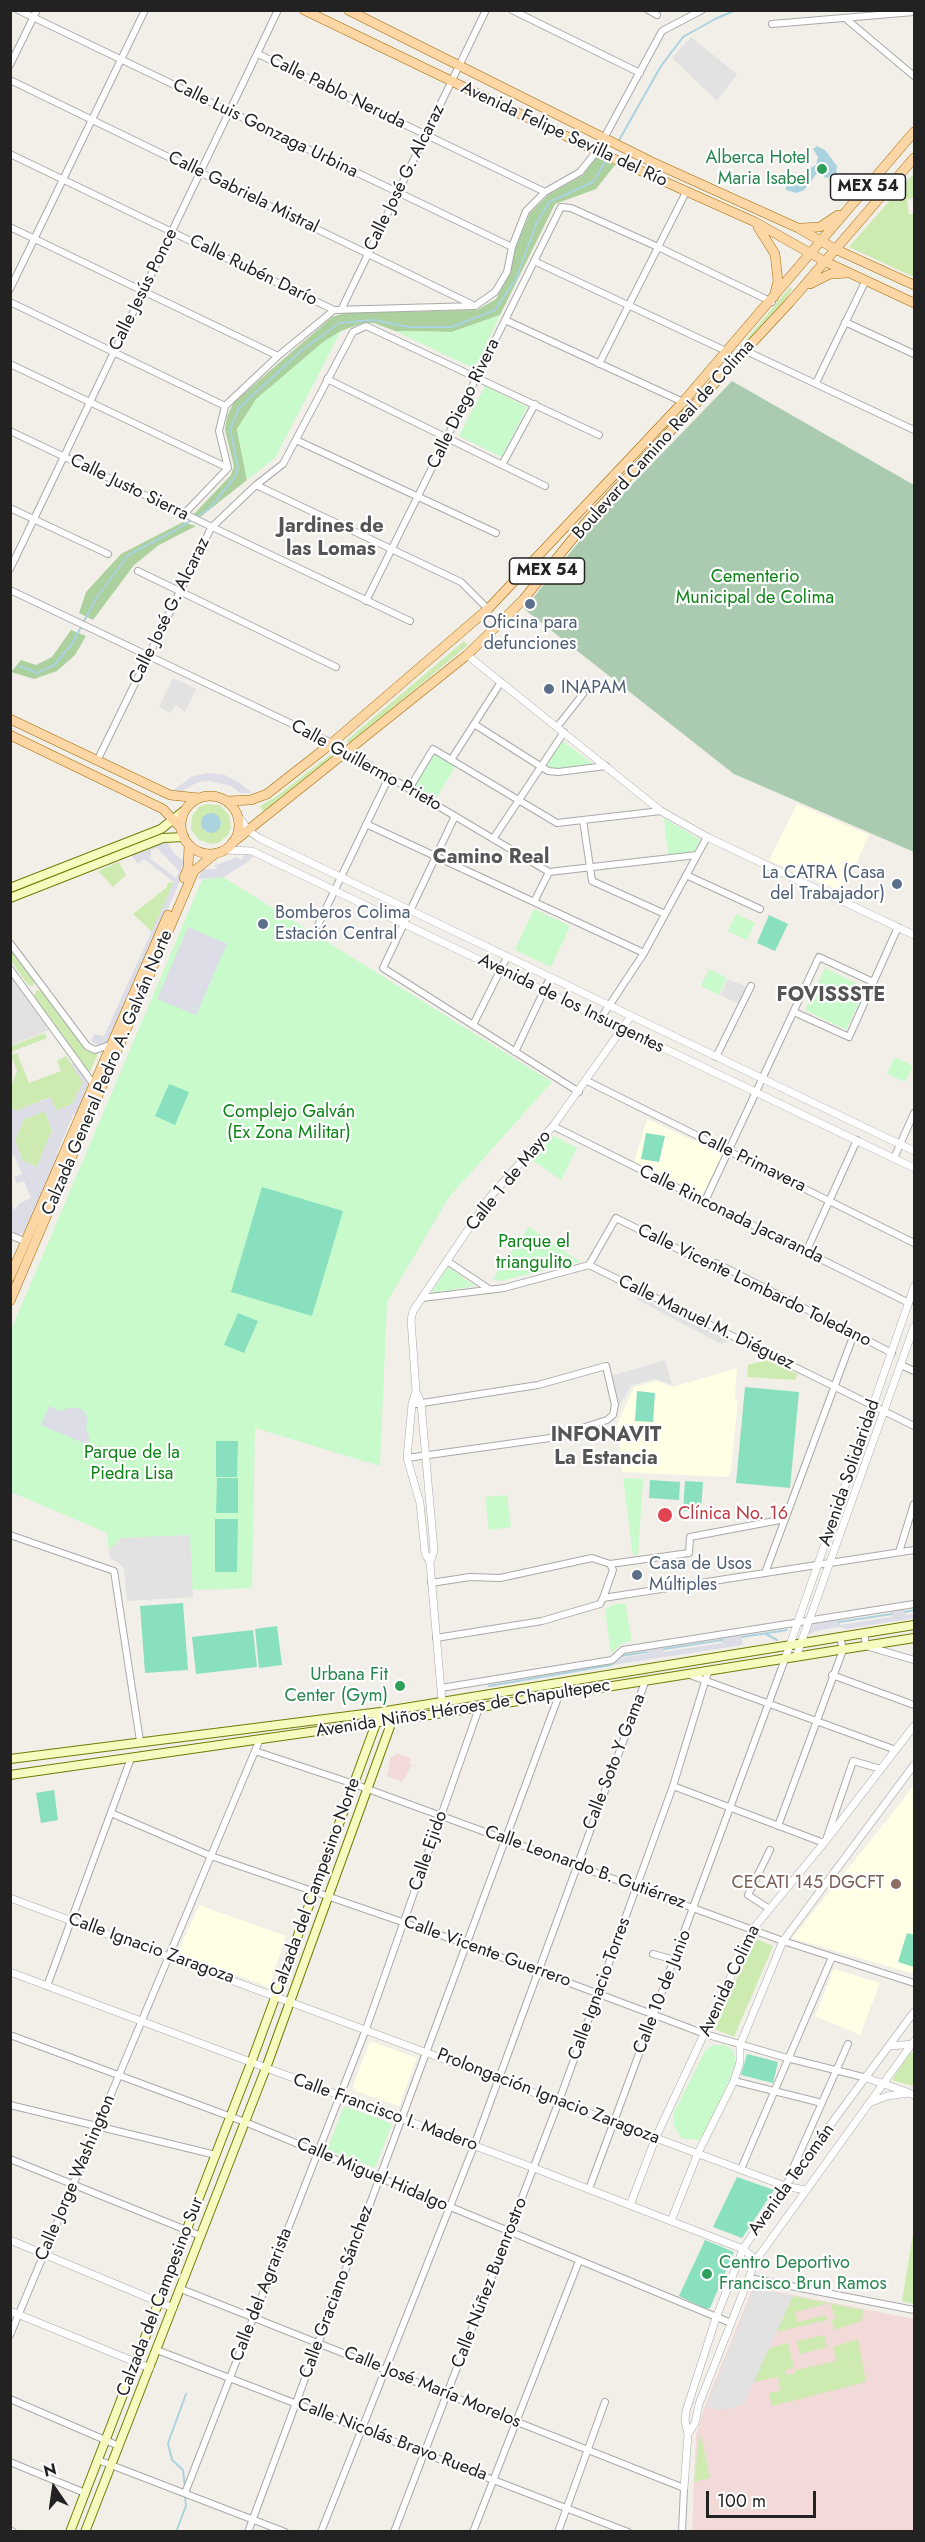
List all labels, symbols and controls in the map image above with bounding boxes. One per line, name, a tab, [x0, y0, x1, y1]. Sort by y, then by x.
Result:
street label: Calle Pablo Neruda	[265, 50, 409, 134]
street label: Calle Luis Gonzaga Urbina	[169, 75, 361, 183]
street label: Avenida Felipe Sevilla del Río	[457, 78, 671, 192]
street label: Calle José G. Alcaraz	[360, 101, 450, 255]
street label: Calle Gabriela Mistral	[164, 147, 322, 239]
place label: Alberca Hotel Maria Isabel	[705, 148, 810, 190]
marker: Alberca Hotel Maria Isabel	[815, 162, 829, 176]
road number: MEX 54	[830, 174, 906, 200]
street label: Calle Jesús Ponce	[105, 225, 183, 355]
street label: Calle Rubén Darío	[186, 231, 320, 311]
street label: Calle Diego Rivera	[423, 335, 505, 473]
street label: Boulevard Camino Real de Colima	[569, 336, 759, 544]
street label: Calle Justo Sierra	[66, 450, 192, 526]
district label: Jardines de las Lomas	[278, 515, 384, 562]
street label: Calle José G. Alcaraz	[125, 534, 215, 688]
road number: MEX 54	[510, 558, 584, 584]
park label: Cementerio Municipal de Colima	[676, 567, 834, 610]
marker: Oficina para defunciones	[523, 597, 537, 611]
place label: Oficina para defunciones	[483, 613, 577, 656]
place label: INAPAM	[561, 678, 626, 700]
marker: INAPAM	[542, 682, 556, 696]
street label: Calle Guillermo Prieto	[287, 716, 445, 816]
district label: Camino Real	[433, 846, 549, 870]
place label: La CATRA (Casa del Trabajador)	[762, 863, 885, 906]
marker: La CATRA (Casa del Trabajador)	[890, 877, 904, 891]
place label: Bomberos Colima Estación Central	[275, 903, 411, 946]
marker: Bomberos Colima Estación Central	[256, 917, 270, 931]
street label: Calzada General Pedro A. Galván Norte	[38, 927, 178, 1219]
street label: Avenida de los Insurgentes	[475, 950, 667, 1058]
district label: FOVISSSTE	[777, 984, 885, 1008]
park label: Complejo Galván (Ex Zona Militar)	[223, 1102, 355, 1144]
street label: Calle 1 de Mayo	[462, 1126, 556, 1236]
street label: Calle Primavera	[693, 1126, 809, 1198]
street label: Calle Rinconada Jacaranda	[635, 1161, 827, 1269]
street label: Calle Vicente Lombardo Toledano	[634, 1220, 874, 1352]
park label: Parque el triangulito	[496, 1232, 572, 1274]
street label: Calle Manuel M. Diéguez	[614, 1271, 798, 1375]
street label: Avenida Solidaridad	[815, 1397, 885, 1549]
district label: INFONAVIT La Estancia	[551, 1424, 661, 1471]
park label: Parque de la Piedra Lisa	[84, 1443, 180, 1486]
place label: Clínica No. 16	[678, 1504, 788, 1526]
marker: Clínica No. 16	[656, 1506, 674, 1524]
place label: Casa de Usos Múltiples	[649, 1554, 752, 1596]
marker: Casa de Usos Múltiples	[630, 1568, 644, 1582]
place label: Urbana Fit Center (Gym)	[284, 1665, 388, 1708]
street label: Avenida Niños Héroes de Chapultepec	[314, 1675, 612, 1743]
marker: Urbana Fit Center (Gym)	[393, 1679, 407, 1693]
street label: Calle Soto Y Gama	[579, 1691, 651, 1833]
street label: Calzada del Campesino Norte	[266, 1775, 366, 1999]
street label: Calle Ejido	[405, 1808, 453, 1894]
street label: Calle Leonardo B. Gutiérrez	[481, 1822, 689, 1914]
place label: CECATI 145 DGCFT	[731, 1873, 884, 1895]
marker: CECATI 145 DGCFT	[889, 1877, 903, 1891]
street label: Calle Ignacio Zaragoza	[65, 1909, 237, 1989]
street label: Calle Vicente Guerrero	[400, 1912, 574, 1992]
street label: Calle Ignacio Torres	[564, 1915, 636, 2063]
street label: Avenida Colima	[695, 1922, 765, 2040]
street label: Calle 10 de Junio	[629, 1927, 697, 2057]
street label: Prolongación Ignacio Zaragoza	[434, 2044, 662, 2150]
street label: Calle Francisco I. Madero	[290, 2070, 480, 2156]
street label: Calle Jorge Washington	[31, 2092, 121, 2264]
street label: Avenida Tecomán	[744, 2120, 840, 2240]
street label: Calle Miguel Hidalgo	[293, 2133, 451, 2217]
street label: Calzada del Campesino Sur	[113, 2194, 209, 2400]
street label: Calle Núñez Buenrostro	[448, 2195, 532, 2371]
street label: Calle Graciano Sánchez	[296, 2202, 378, 2382]
street label: Calle del Agrarista	[227, 2225, 297, 2365]
place label: Centro Deportivo Francisco Brun Ramos	[719, 2253, 887, 2296]
marker: Centro Deportivo Francisco Brun Ramos	[700, 2267, 714, 2281]
street label: Calle José María Morelos	[340, 2343, 524, 2433]
street label: Calle Nicolás Bravo Rueda	[294, 2394, 490, 2486]
text: N	[41, 2457, 59, 2483]
north arrow	[24, 2458, 84, 2518]
scale bar	[709, 2479, 818, 2517]
text: 100 m	[717, 2488, 766, 2514]

